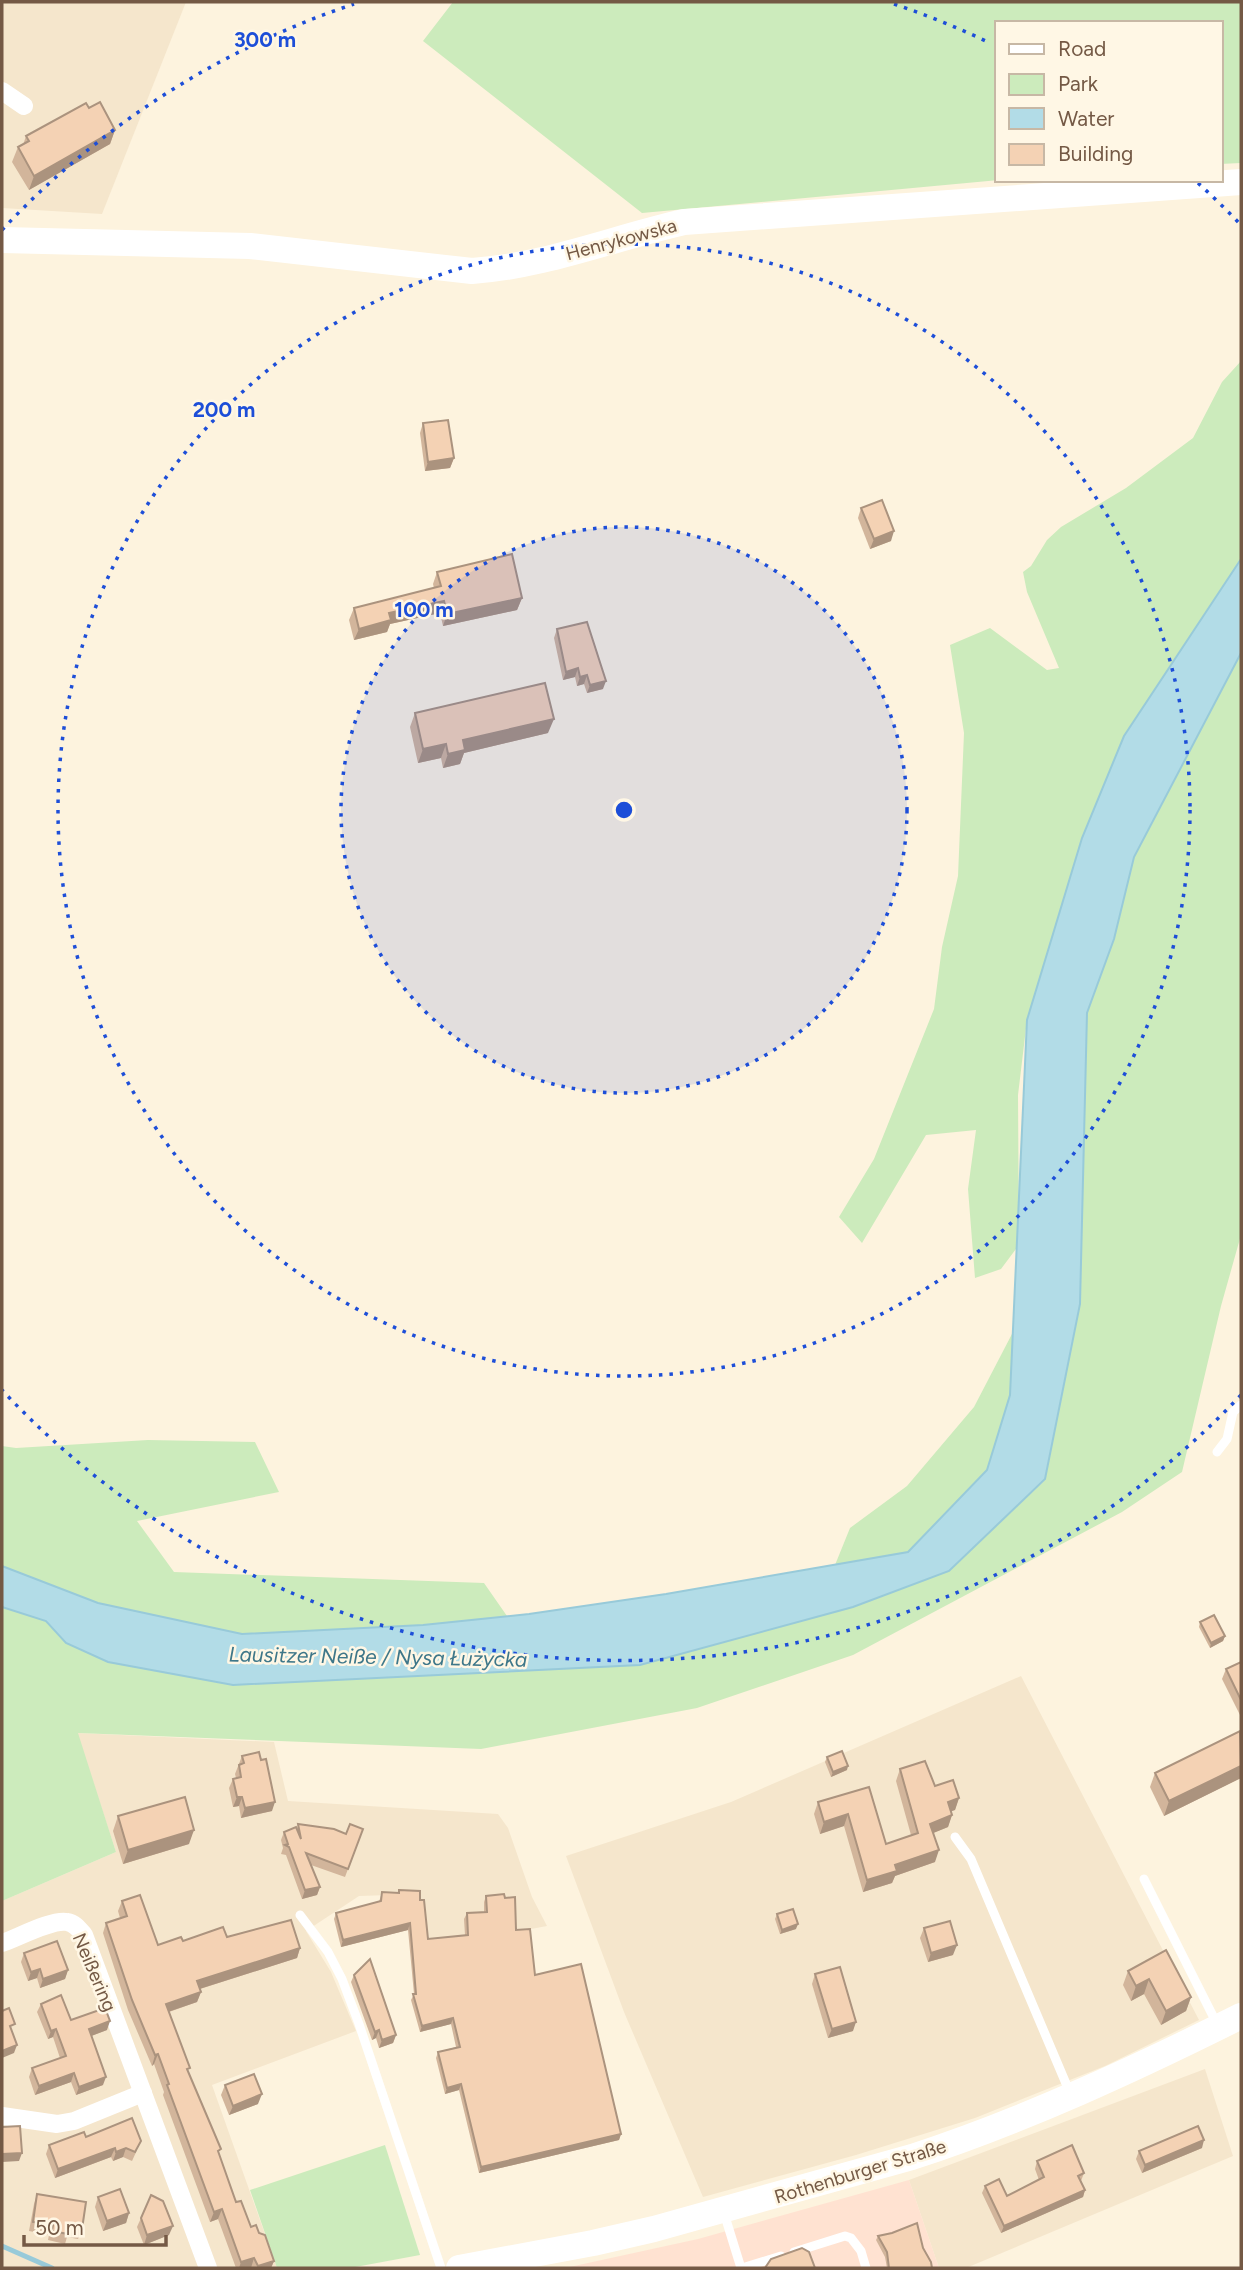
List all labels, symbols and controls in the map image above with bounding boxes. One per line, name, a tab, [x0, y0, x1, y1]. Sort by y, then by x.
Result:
legend	[995, 21, 1222, 182]
text: 300 m	[234, 27, 296, 52]
text: Road	[1058, 36, 1106, 61]
text: Park	[1058, 71, 1099, 96]
text: Water	[1058, 106, 1114, 131]
text: Building	[1058, 141, 1133, 166]
street label: Henrykowska	[563, 214, 679, 265]
text: 200 m	[193, 397, 255, 422]
text: 100 m	[394, 597, 454, 622]
centre of rings	[612, 798, 636, 822]
water label: Lausitzer Neiße / Nysa Łużycka	[229, 1641, 528, 1672]
street label: Neißering	[68, 1929, 121, 2015]
street label: Rothenburger Straße	[771, 2134, 949, 2209]
scale bar	[24, 2204, 166, 2248]
text: 50 m	[35, 2215, 84, 2240]

